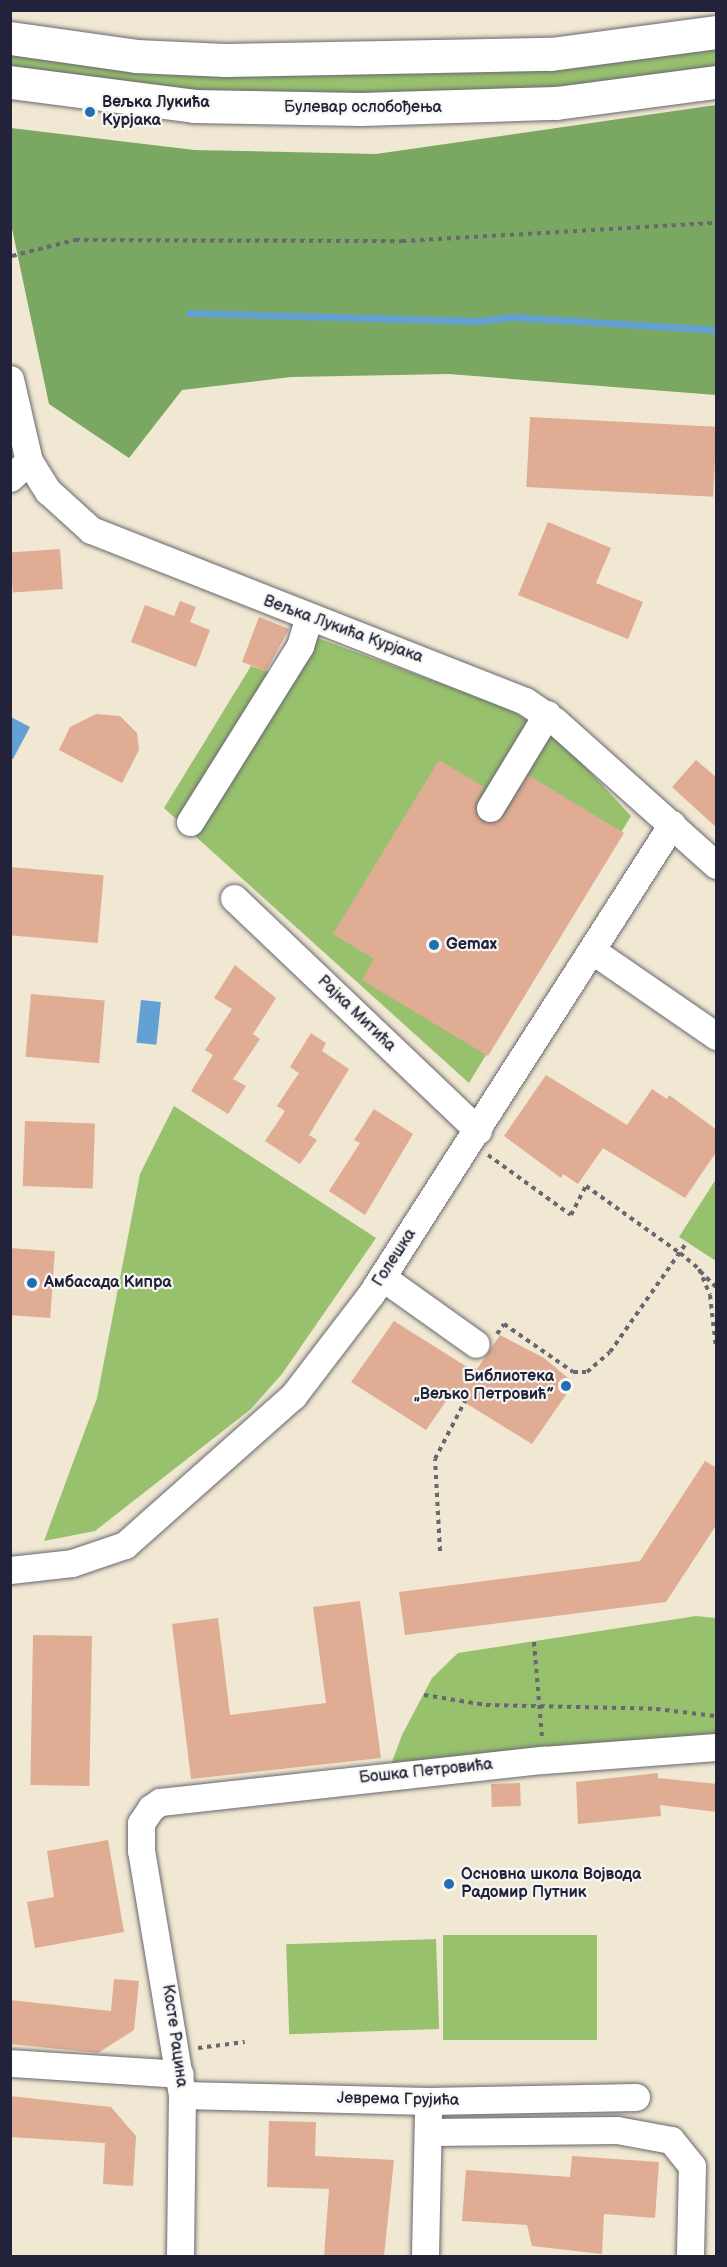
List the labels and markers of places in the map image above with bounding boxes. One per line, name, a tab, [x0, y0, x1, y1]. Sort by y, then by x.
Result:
place label: Вељка Лукића Курјака	[102, 93, 209, 131]
marker: Вељка Лукића Курјака	[83, 105, 97, 119]
place label: Gemax	[446, 935, 497, 955]
marker: Gemax	[427, 938, 441, 952]
place label: Амбасада Кипра	[44, 1273, 172, 1293]
marker: Амбасада Кипра	[25, 1276, 39, 1290]
place label: Библиотека „Вељко Петровић”	[414, 1367, 554, 1405]
marker: Библиотека „Вељко Петровић”	[559, 1379, 573, 1393]
place label: Основна школа Војвода Радомир Путник	[461, 1865, 641, 1903]
marker: Основна школа Војвода Радомир Путник	[442, 1877, 456, 1891]

